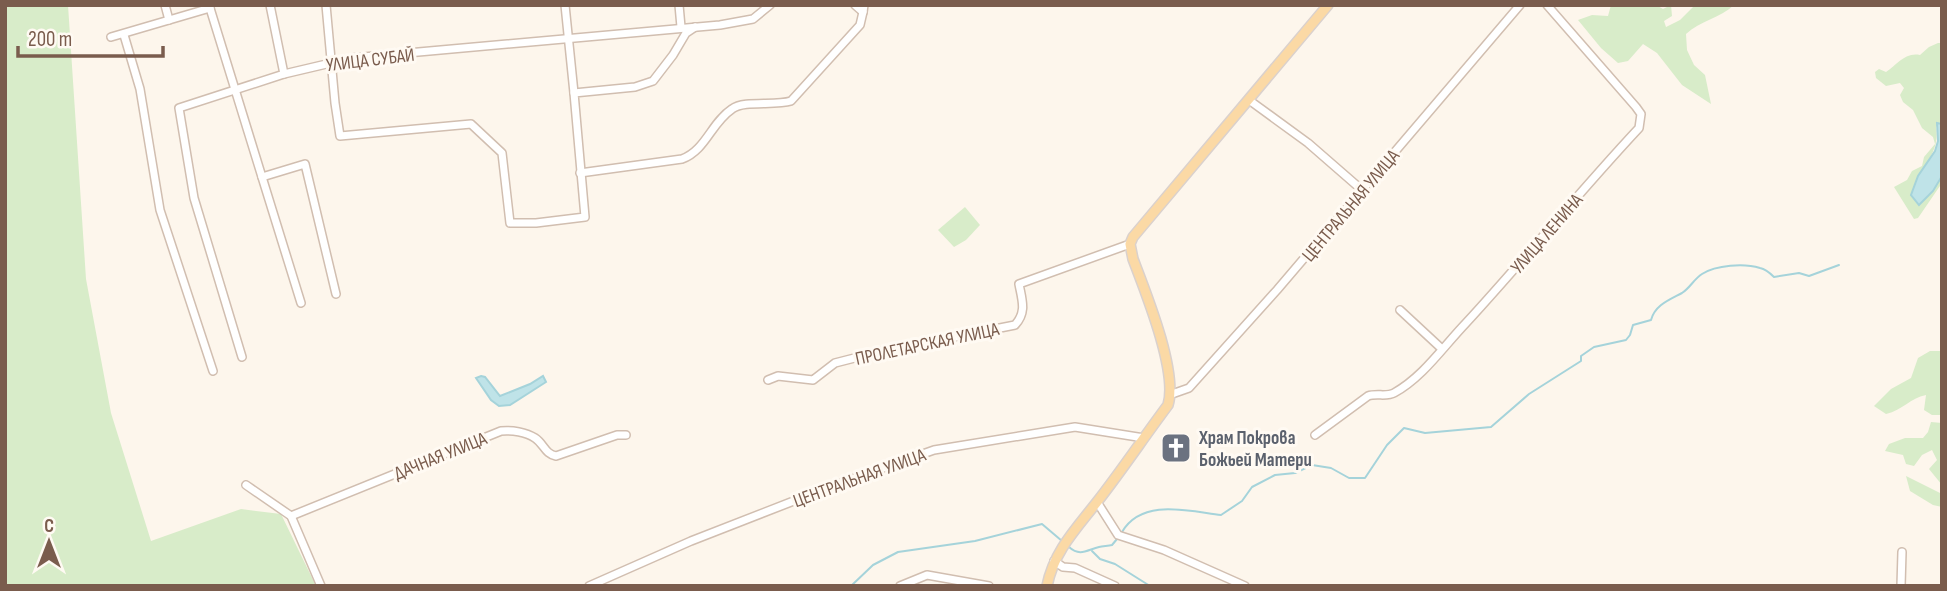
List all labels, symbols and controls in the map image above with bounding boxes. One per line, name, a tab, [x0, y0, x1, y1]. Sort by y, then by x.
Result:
scale bar	[18, 14, 163, 58]
text: 200 m	[28, 27, 72, 52]
street label: УЛИЦА СУБАЙ	[325, 44, 416, 77]
street label: ЦЕНТРАЛЬНАЯ УЛИЦА	[1298, 145, 1405, 267]
street label: УЛИЦА ЛЕНИНА	[1506, 189, 1589, 279]
street label: ПРОЛЕТАРСКАЯ УЛИЦА	[853, 318, 1002, 371]
street label: ДАЧНАЯ УЛИЦА	[391, 427, 491, 485]
place label: Храм Покрова Божьей Матери	[1198, 427, 1312, 472]
church icon: Храм Покрова Божьей Матери	[1159, 431, 1193, 465]
street label: ЦЕНТРАЛЬНАЯ УЛИЦА	[790, 443, 930, 513]
north arrow	[14, 507, 84, 577]
text: С	[44, 515, 54, 538]

